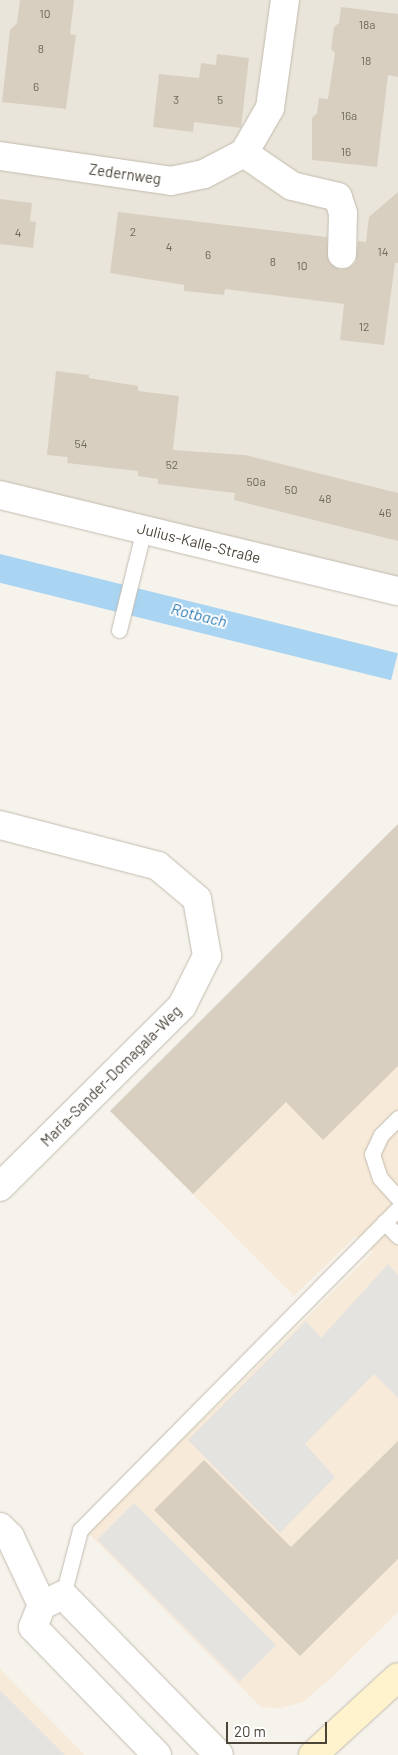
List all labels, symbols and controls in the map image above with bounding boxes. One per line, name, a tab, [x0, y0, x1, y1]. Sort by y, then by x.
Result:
house number: 10	[40, 7, 50, 21]
house number: 18a	[359, 18, 375, 32]
house number: 8	[38, 42, 44, 56]
house number: 18	[361, 54, 371, 68]
house number: 6	[33, 80, 39, 94]
house number: 3	[173, 93, 179, 107]
house number: 5	[217, 93, 223, 107]
house number: 16a	[341, 109, 357, 123]
house number: 16	[341, 145, 351, 159]
street label: Zedernweg	[88, 160, 162, 188]
house number: 2	[130, 225, 136, 239]
house number: 4	[15, 226, 21, 240]
house number: 4	[166, 240, 172, 254]
house number: 14	[378, 245, 388, 259]
house number: 6	[205, 248, 211, 262]
house number: 8	[270, 255, 276, 269]
house number: 10	[297, 259, 307, 273]
house number: 12	[359, 320, 369, 334]
house number: 54	[75, 437, 87, 451]
house number: 52	[166, 458, 178, 472]
house number: 50a	[246, 475, 266, 489]
house number: 50	[285, 483, 297, 497]
house number: 48	[319, 492, 331, 506]
house number: 46	[379, 506, 391, 520]
street label: Julius-Kalle-Straße	[135, 519, 263, 567]
water label: Rotbach	[169, 599, 229, 631]
street label: Maria-Sander-Domagala-Weg	[37, 1002, 185, 1150]
scale bar	[228, 1712, 329, 1744]
text: 20 m	[234, 1722, 266, 1740]

